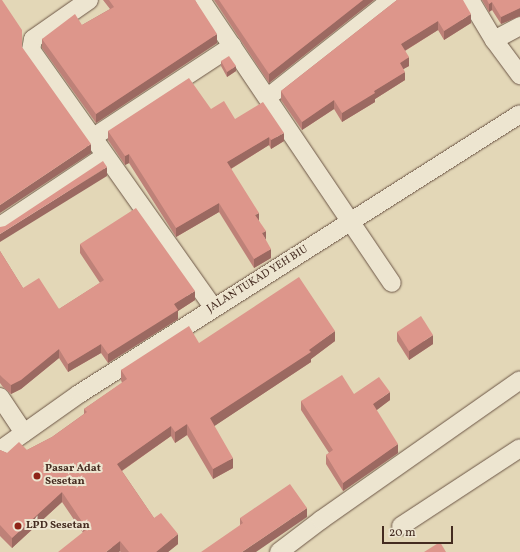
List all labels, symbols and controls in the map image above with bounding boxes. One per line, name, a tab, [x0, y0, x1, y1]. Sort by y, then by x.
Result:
street label: JALAN TUKAD YEH BIU	[205, 243, 311, 317]
place label: Pasar Adat Sesetan	[45, 463, 101, 489]
marker: Pasar Adat Sesetan	[32, 471, 42, 481]
scale bar	[384, 518, 455, 544]
place label: LPD Sesetan	[26, 519, 90, 533]
marker: LPD Sesetan	[13, 521, 23, 531]
text: 20 m	[389, 525, 416, 541]

